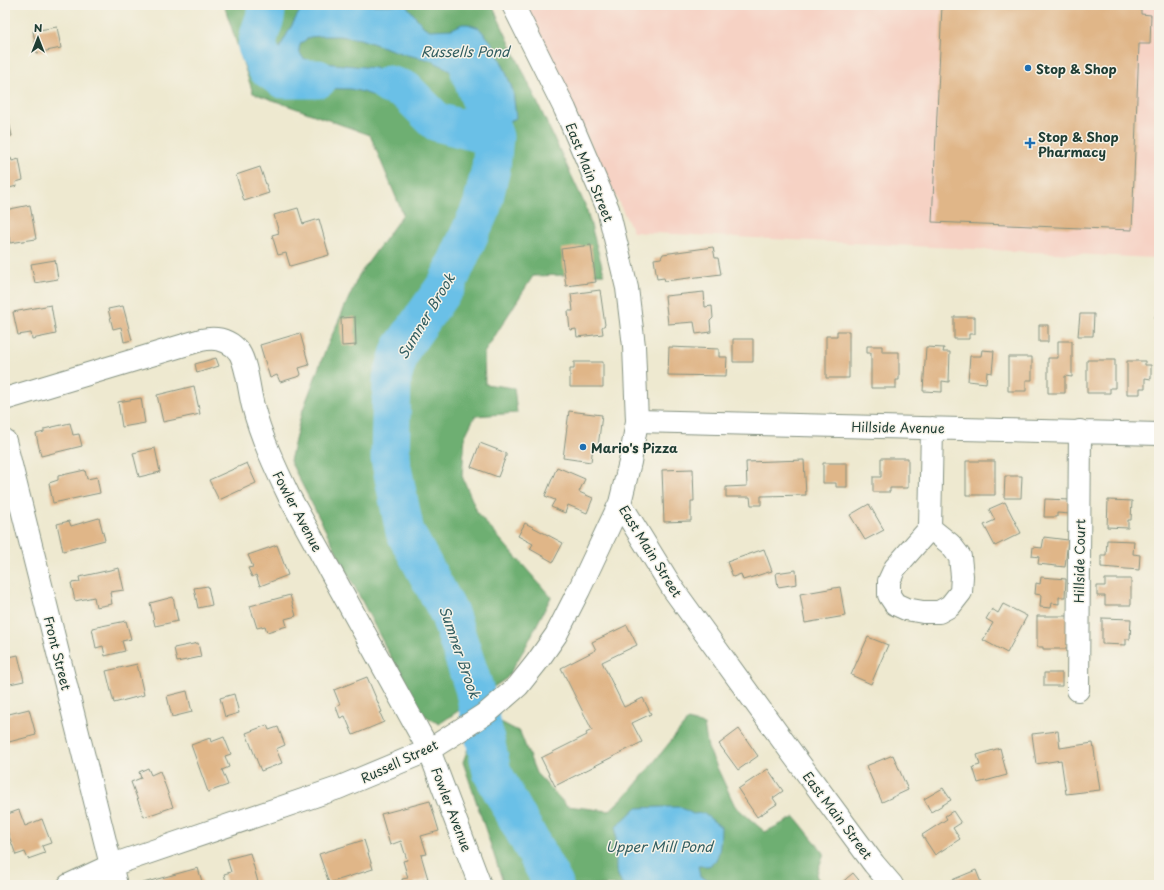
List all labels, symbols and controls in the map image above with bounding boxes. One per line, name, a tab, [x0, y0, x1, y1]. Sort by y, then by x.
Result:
north arrow	[18, 18, 58, 58]
text: N	[34, 19, 43, 36]
water label: Russells Pond	[421, 41, 512, 62]
place label: Stop & Shop	[1036, 59, 1117, 78]
marker: Stop & Shop	[1023, 63, 1033, 73]
street label: East Main Street	[561, 120, 619, 224]
place label: Stop & Shop Pharmacy	[1038, 127, 1119, 161]
marker: Stop & Shop Pharmacy	[1025, 138, 1035, 148]
water label: Sumner Brook	[392, 268, 460, 363]
street label: Hillside Avenue	[851, 417, 945, 437]
place label: Mario's Pizza	[591, 438, 678, 457]
marker: Mario's Pizza	[578, 442, 588, 452]
street label: Fowler Avenue	[269, 467, 327, 555]
street label: East Main Street	[615, 501, 687, 601]
street label: Hillside Court	[1069, 519, 1089, 603]
water label: Sumner Brook	[434, 603, 486, 702]
street label: Front Street	[40, 614, 76, 692]
street label: Russell Street	[357, 735, 441, 787]
street label: Fowler Avenue	[427, 764, 477, 854]
street label: East Main Street	[799, 767, 877, 863]
water label: Upper Mill Pond	[605, 836, 715, 857]

